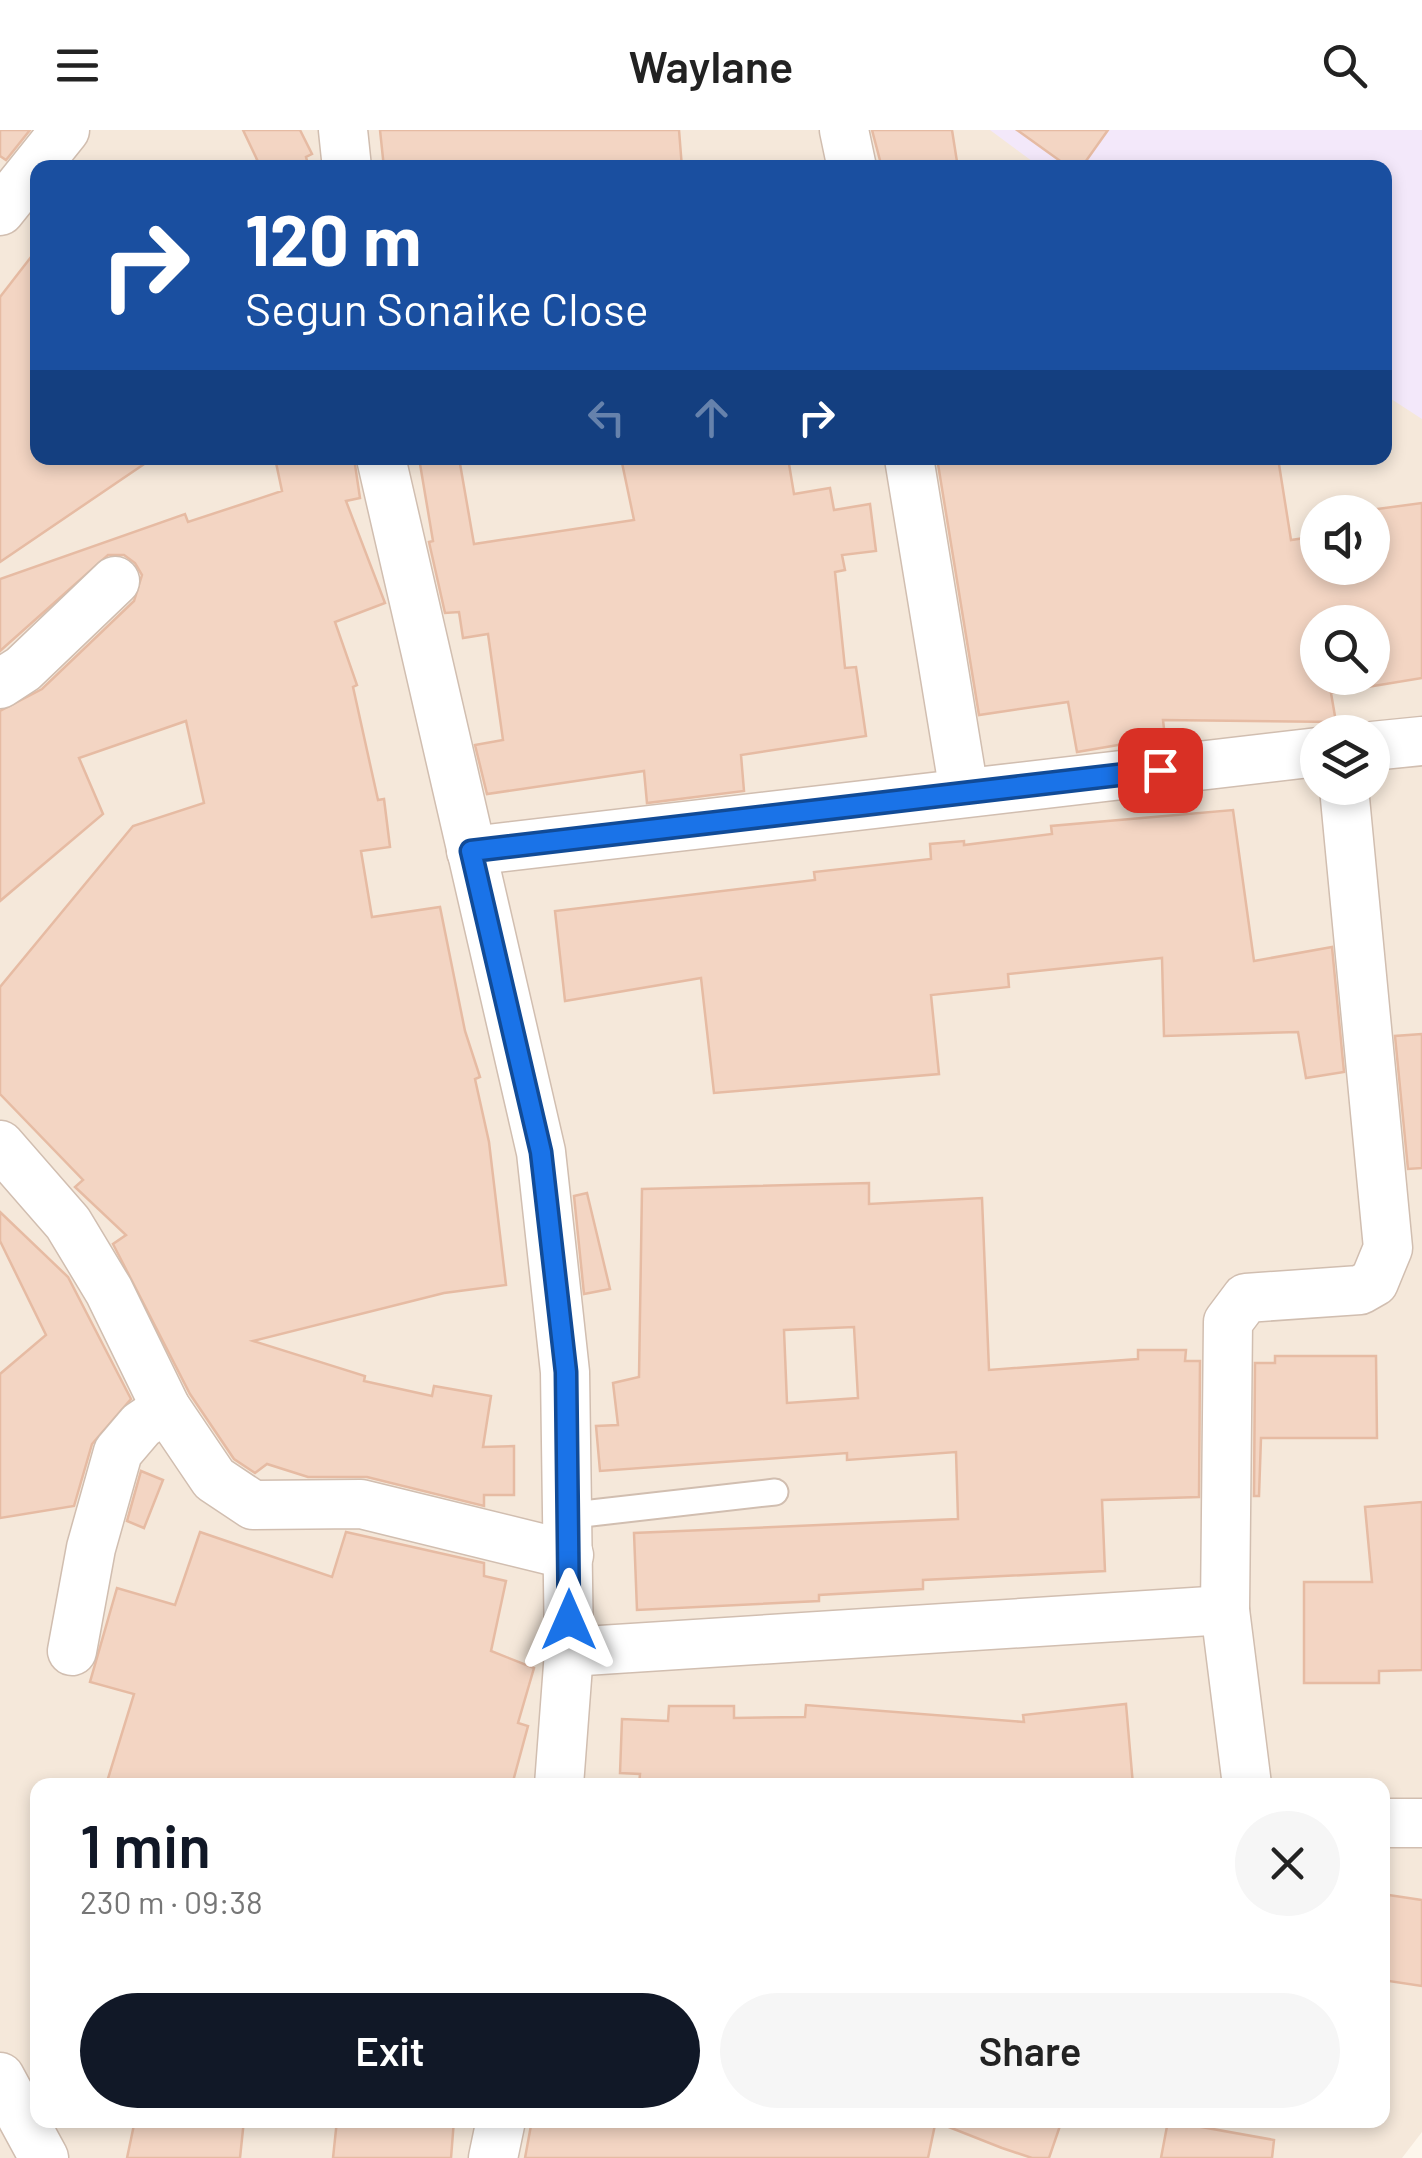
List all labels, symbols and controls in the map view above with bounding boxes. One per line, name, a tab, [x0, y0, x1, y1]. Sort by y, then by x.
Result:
icon: menu	[50, 38, 105, 93]
text: Waylane	[629, 38, 793, 92]
icon: search	[1317, 38, 1372, 93]
text: 120 m	[245, 196, 421, 280]
icon: right	[80, 200, 210, 330]
text: Segun Sonaike Close	[245, 281, 649, 335]
icon: left	[579, 390, 634, 445]
icon: ahead	[684, 390, 739, 445]
icon: right	[789, 390, 844, 445]
map controls	[1300, 495, 1390, 805]
button: sound	[1300, 495, 1390, 585]
button: search	[1300, 605, 1390, 695]
button: layers	[1300, 715, 1390, 805]
pin	[1118, 728, 1203, 813]
icon: arrive	[1133, 743, 1188, 798]
position arrow	[517, 1568, 621, 1672]
text: 1 min	[80, 1808, 211, 1880]
button: close	[1235, 1811, 1340, 1916]
text: 230 m · 09:38	[80, 1882, 263, 1920]
button: Exit	[80, 1993, 700, 2108]
button: Share	[720, 1993, 1340, 2108]

